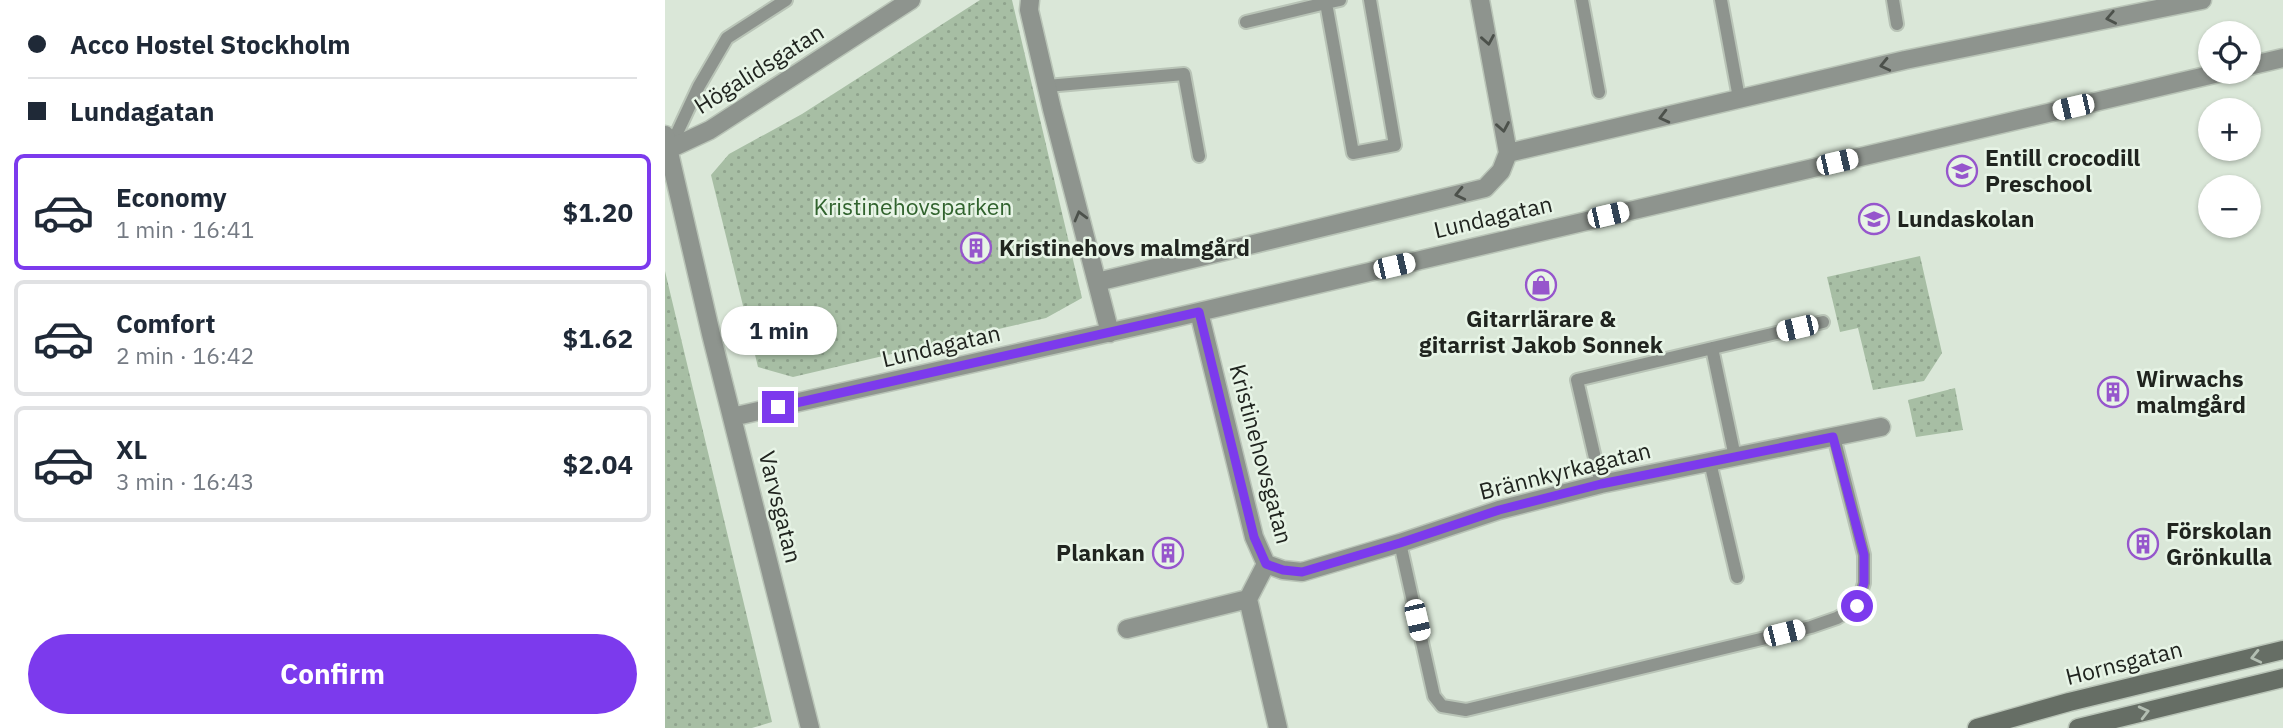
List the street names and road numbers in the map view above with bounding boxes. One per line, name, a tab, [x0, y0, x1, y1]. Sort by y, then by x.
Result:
street label: Högalidsgatan	[688, 16, 829, 120]
street label: Lundagatan	[1431, 188, 1555, 244]
street label: Lundagatan	[879, 317, 1003, 373]
street label: Kristinehovsgatan	[1224, 361, 1300, 547]
street label: Brännkyrkagatan	[1476, 434, 1654, 506]
street label: Varvsgatan	[753, 448, 809, 566]
street label: Hornsgatan	[2062, 633, 2185, 691]

